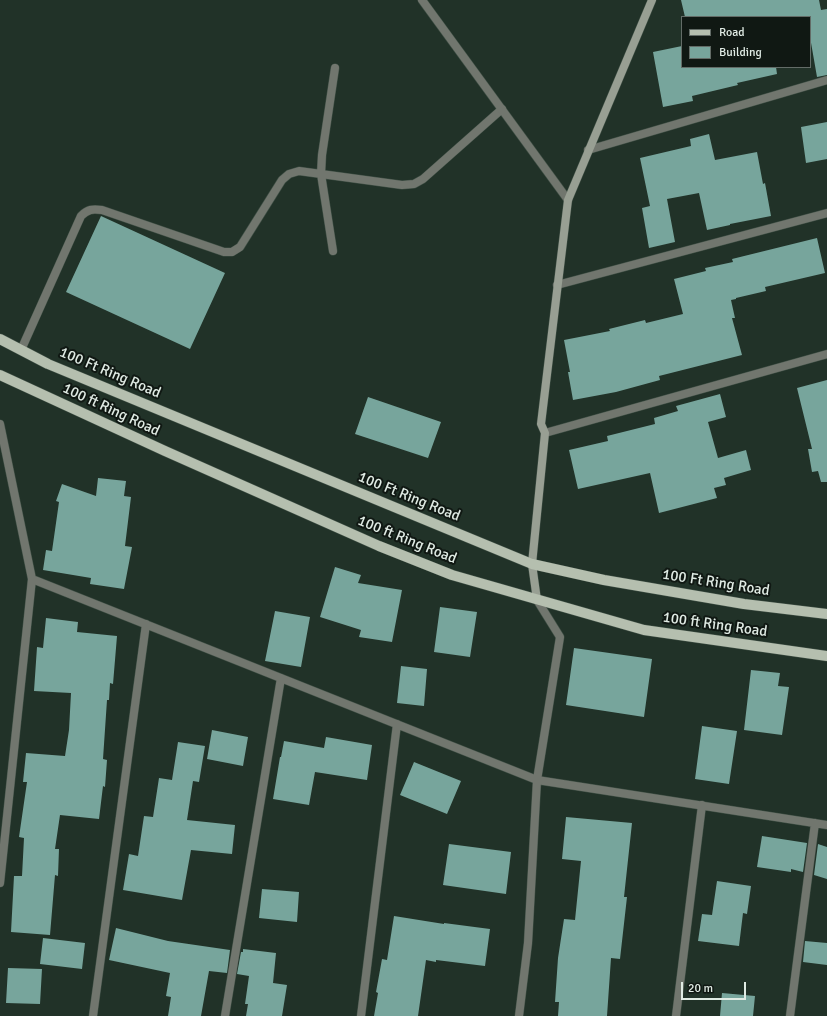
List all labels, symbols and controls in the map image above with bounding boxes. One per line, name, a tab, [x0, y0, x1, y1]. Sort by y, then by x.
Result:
legend	[681, 16, 811, 68]
text: Road	[719, 25, 745, 40]
text: Building	[719, 45, 762, 60]
street label: 100 Ft Ring Road	[57, 344, 163, 402]
street label: 100 ft Ring Road	[59, 380, 163, 440]
street label: 100 Ft Ring Road	[355, 468, 463, 526]
street label: 100 ft Ring Road	[355, 512, 459, 568]
street label: 100 Ft Ring Road	[661, 566, 771, 600]
street label: 100 ft Ring Road	[662, 609, 768, 641]
scale bar	[683, 974, 748, 1000]
text: 20 m	[688, 981, 713, 996]

